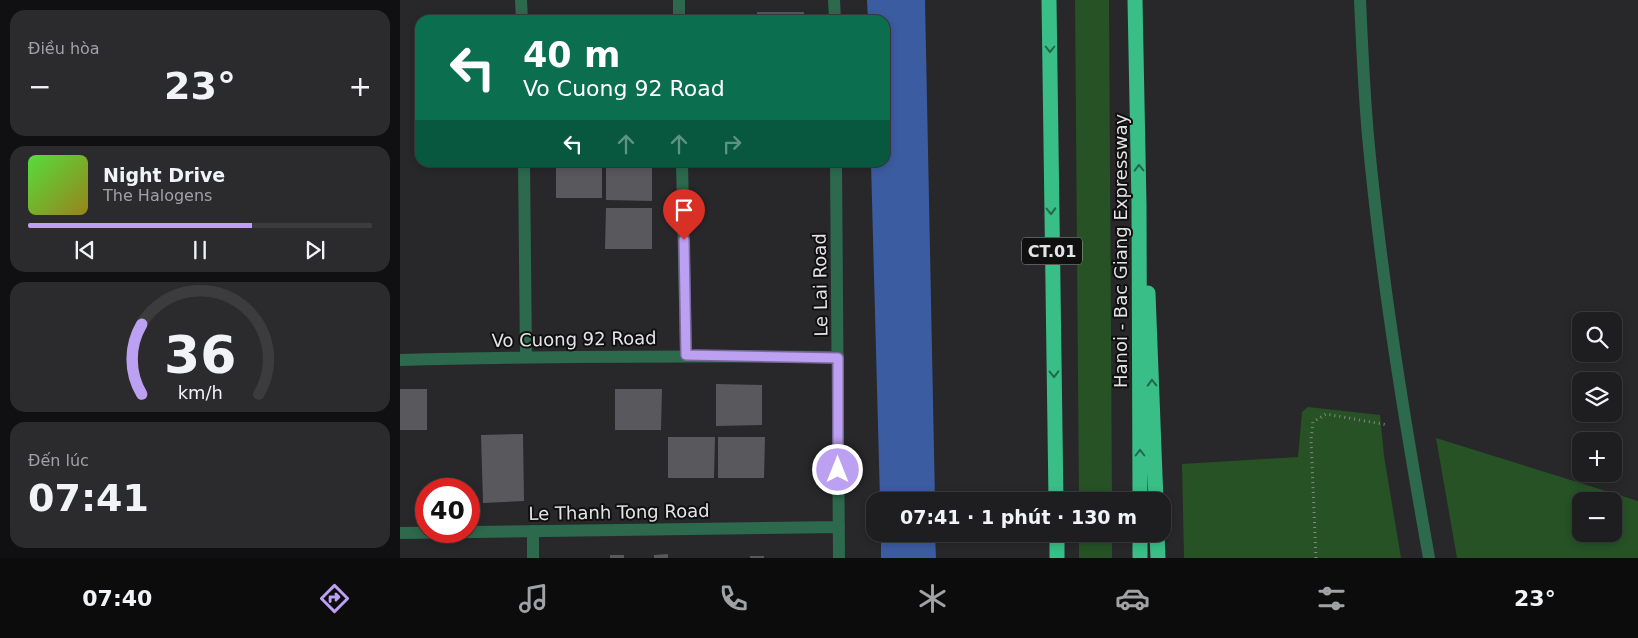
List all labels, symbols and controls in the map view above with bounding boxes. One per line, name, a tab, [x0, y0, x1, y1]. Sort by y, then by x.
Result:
icon: left	[440, 35, 505, 100]
text: 40 m	[523, 35, 620, 75]
text: Điều hòa	[28, 39, 100, 58]
one-way arrow	[1044, 45, 1055, 53]
text: 23°	[164, 64, 236, 108]
text: −	[28, 70, 51, 103]
text: +	[349, 70, 372, 103]
text: Vo Cuong 92 Road	[523, 76, 725, 101]
street label: Hanoi - Bac Giang Expressway	[1110, 114, 1131, 388]
icon: left	[559, 130, 587, 158]
icon: ahead	[612, 130, 640, 158]
icon: ahead	[665, 130, 693, 158]
icon: right	[718, 130, 746, 158]
one-way arrow	[1133, 163, 1144, 171]
text: Night Drive	[103, 164, 225, 186]
text: The Halogens	[103, 186, 212, 205]
pin	[663, 189, 705, 240]
icon: arrive	[670, 196, 698, 224]
one-way arrow	[1046, 208, 1056, 215]
street label: Le Lai Road	[809, 233, 831, 337]
icon: previous	[71, 236, 99, 264]
icon: pause	[186, 236, 214, 264]
icon: next	[301, 236, 329, 264]
road number: CT.01	[1022, 238, 1082, 264]
map controls	[1572, 312, 1622, 542]
button: search	[1572, 312, 1622, 362]
text: 36	[164, 325, 236, 385]
street label: Vo Cuong 92 Road	[491, 327, 657, 351]
one-way arrow	[1049, 370, 1059, 378]
button: layers	[1572, 372, 1622, 422]
one-way arrow	[1147, 378, 1158, 386]
text: km/h	[177, 382, 223, 403]
button: +	[1572, 432, 1622, 482]
position arrow	[811, 443, 863, 495]
one-way arrow	[1135, 448, 1145, 456]
text: Đến lúc	[28, 451, 89, 470]
text: 07:41	[28, 476, 149, 520]
speed limit sign: 40	[415, 478, 480, 543]
button: −	[1572, 492, 1622, 542]
street label: Le Thanh Tong Road	[528, 500, 710, 524]
text: 07:41 · 1 phút · 130 m	[900, 506, 1137, 528]
icon: directions	[317, 581, 352, 616]
icon: music	[516, 581, 551, 616]
icon: phone	[716, 581, 751, 616]
icon: climate	[915, 581, 950, 616]
icon: car	[1115, 581, 1150, 616]
icon: filters	[1314, 581, 1349, 616]
text: 07:40	[82, 586, 152, 611]
text: 23°	[1514, 586, 1556, 611]

